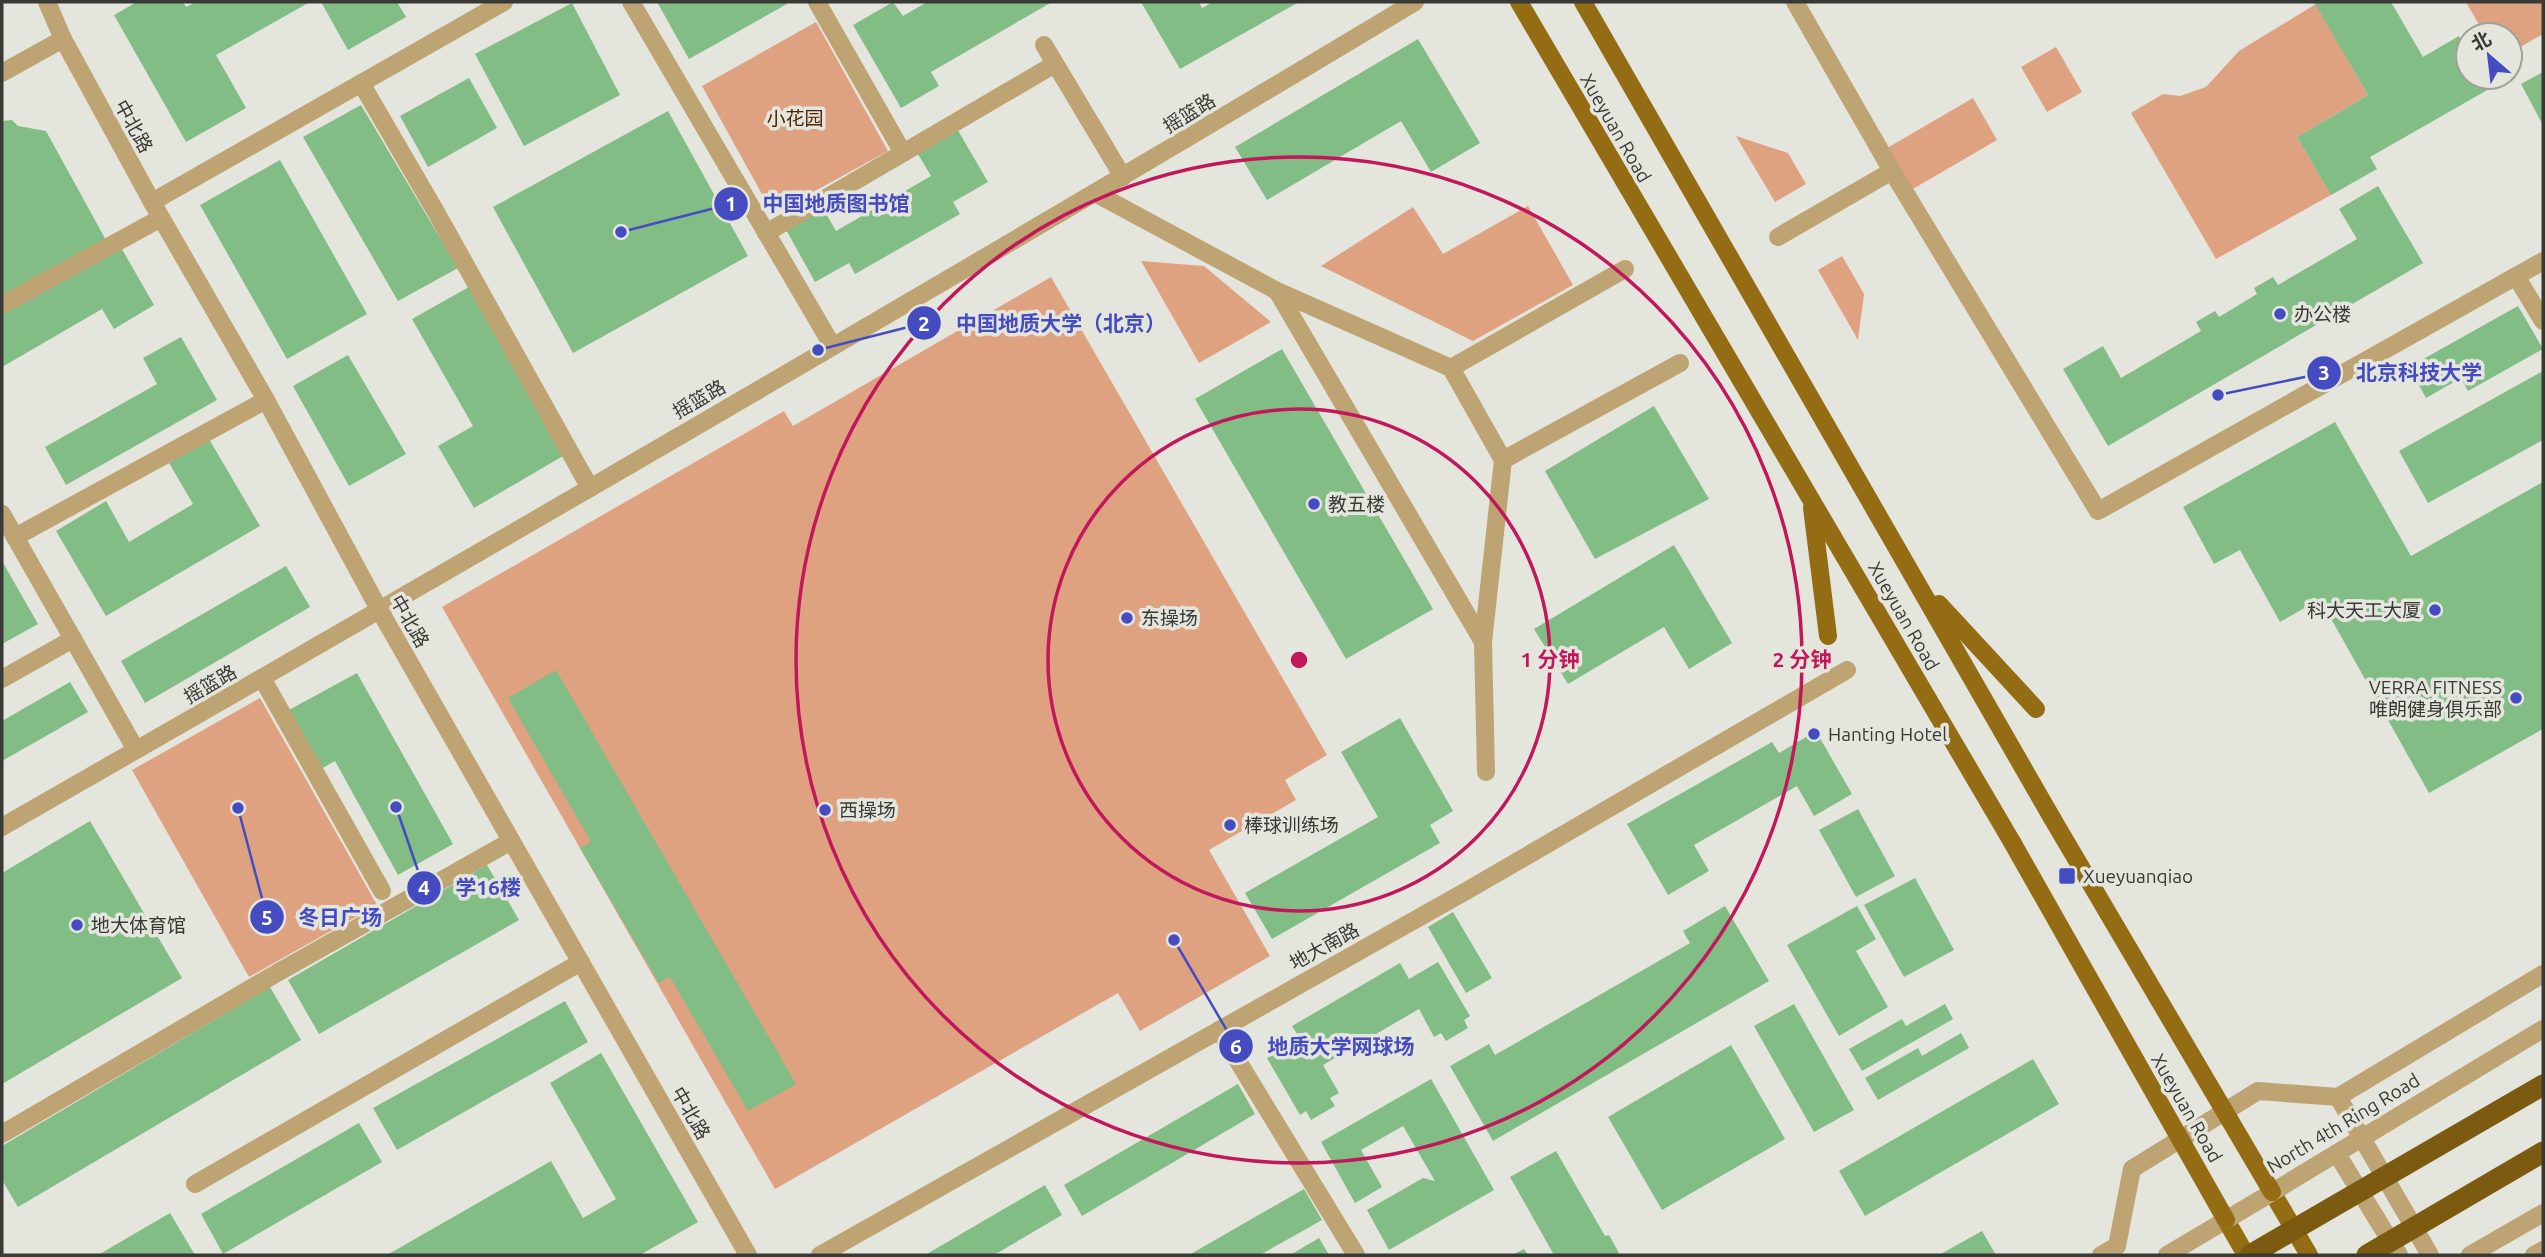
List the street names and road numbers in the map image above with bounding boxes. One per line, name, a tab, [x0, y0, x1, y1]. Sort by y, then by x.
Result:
street label: Xueyuan Road	[1576, 70, 1656, 186]
street label: 摇篮路	[1159, 89, 1219, 137]
street label: 中北路	[111, 96, 157, 156]
street label: 摇篮路	[669, 375, 729, 423]
street label: Xueyuan Road	[1864, 558, 1944, 674]
street label: 中北路	[386, 591, 434, 651]
street label: 摇篮路	[180, 660, 240, 708]
street label: 地大南路	[1285, 918, 1363, 974]
street label: Xueyuan Road	[2147, 1050, 2227, 1166]
street label: North 4th Ring Road	[2263, 1069, 2423, 1177]
street label: 中北路	[667, 1083, 715, 1143]

